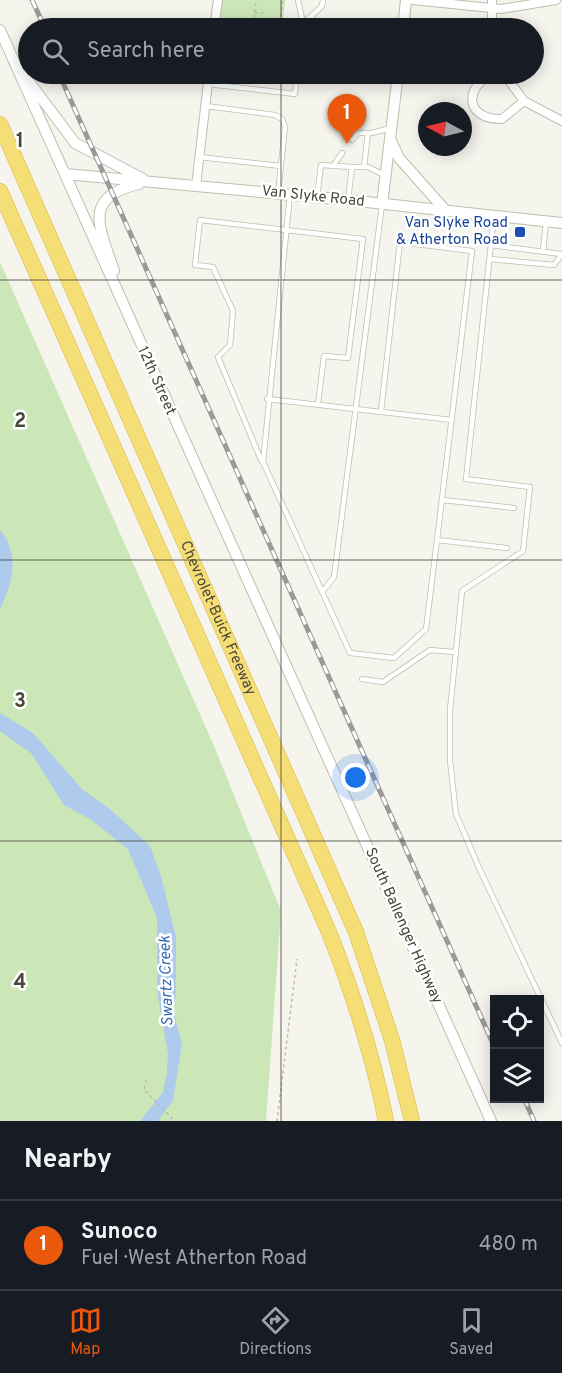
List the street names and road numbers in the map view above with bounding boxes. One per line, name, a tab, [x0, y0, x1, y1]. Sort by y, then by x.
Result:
street label: Van Slyke Road	[261, 182, 365, 212]
street label: 12th Street	[132, 344, 180, 418]
street label: Chevrolet-Buick Freeway	[175, 538, 260, 699]
street label: South Ballenger Highway	[360, 845, 446, 1007]

